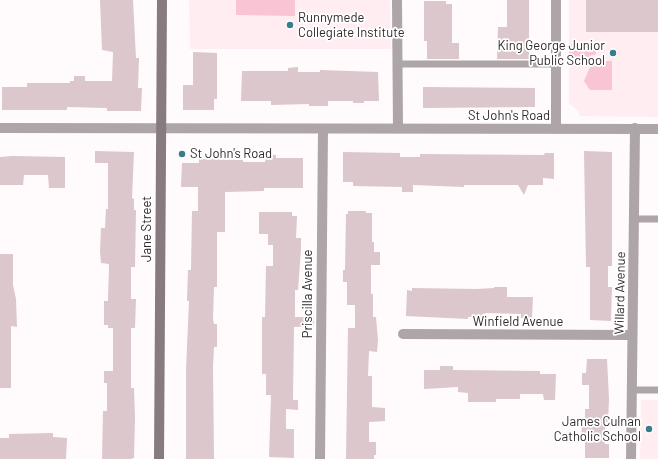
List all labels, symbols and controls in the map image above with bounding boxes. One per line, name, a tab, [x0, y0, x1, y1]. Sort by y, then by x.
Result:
place label: Runnymede Collegiate Institute	[298, 10, 405, 41]
marker: Runnymede Collegiate Institute	[285, 20, 295, 30]
place label: King George Junior Public School	[498, 38, 605, 69]
marker: King George Junior Public School	[608, 48, 618, 58]
street label: St John's Road	[468, 108, 550, 124]
place label: St John's Road	[190, 146, 272, 162]
marker: St John's Road	[177, 149, 187, 159]
street label: Jane Street	[139, 196, 155, 262]
street label: Priscilla Avenue	[300, 250, 316, 338]
street label: Willard Avenue	[611, 251, 629, 335]
street label: Winfield Avenue	[473, 314, 563, 330]
place label: James Culnan Catholic School	[554, 414, 641, 445]
marker: James Culnan Catholic School	[644, 424, 654, 434]

